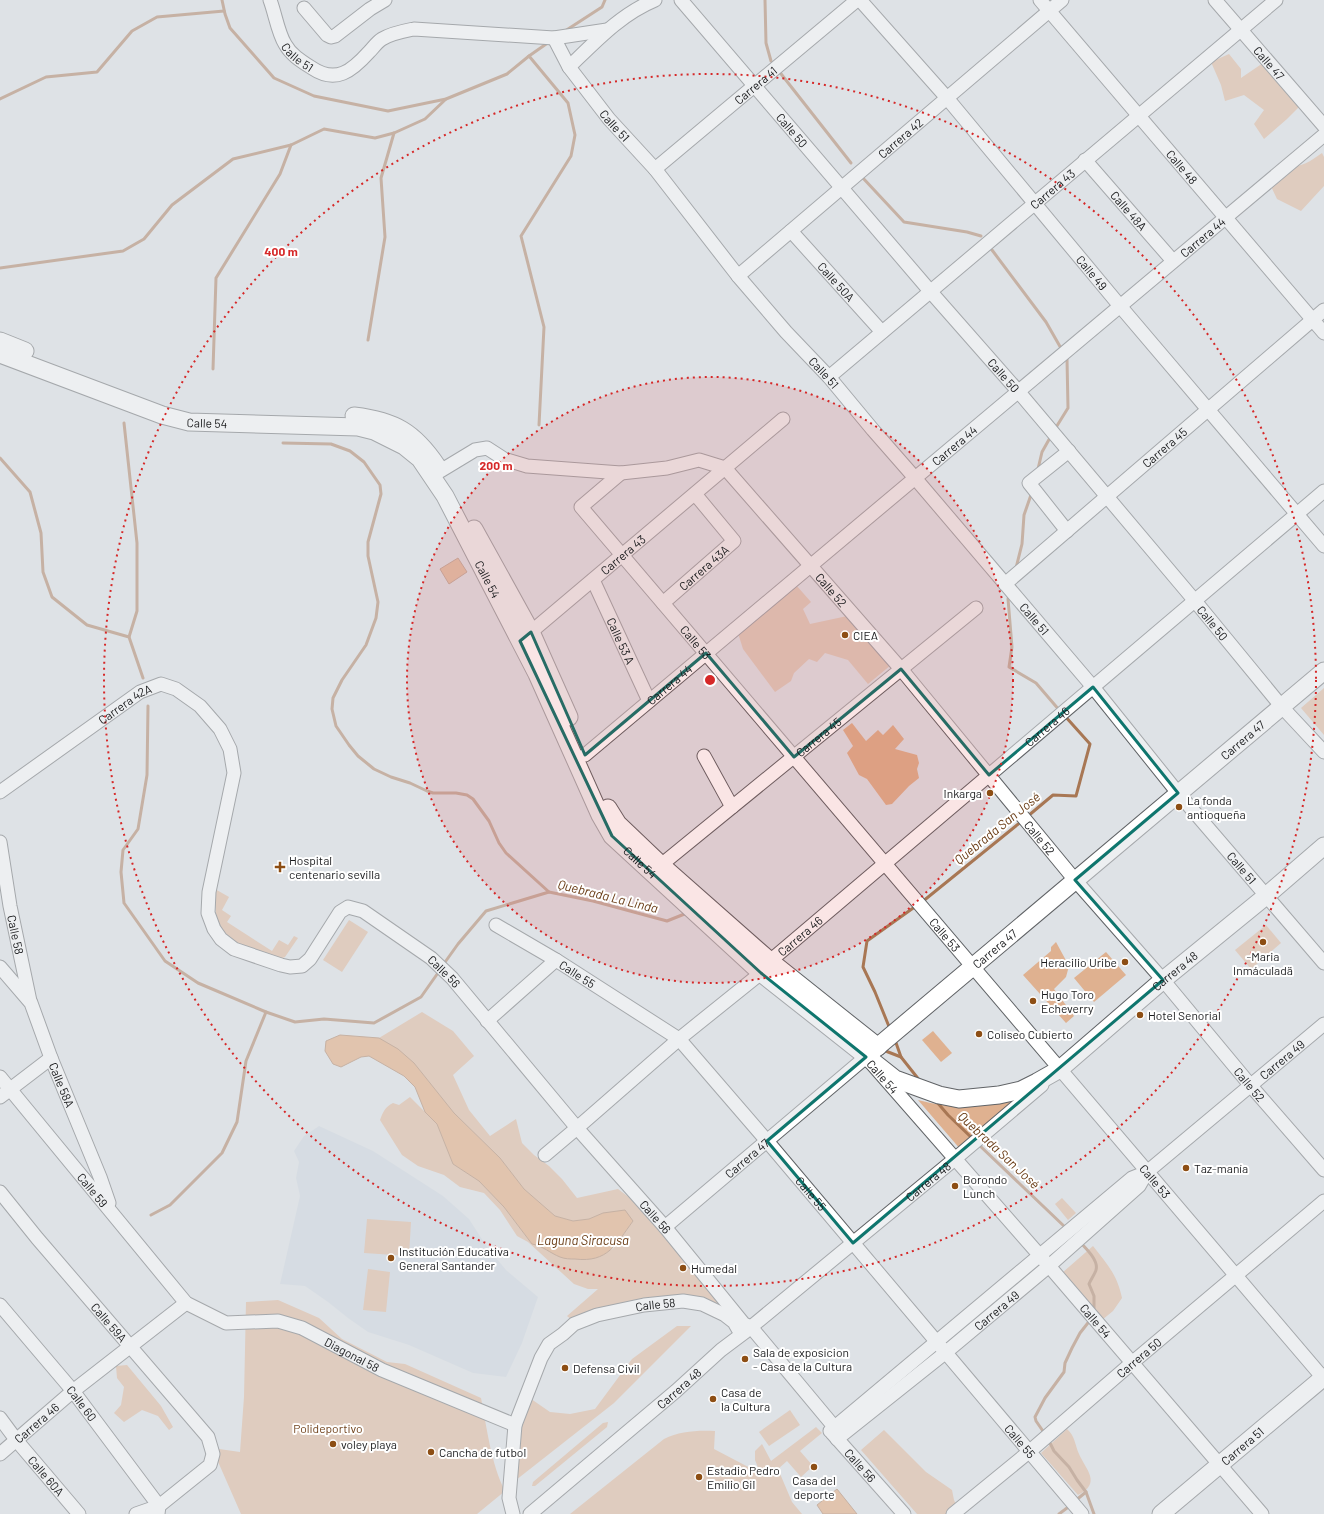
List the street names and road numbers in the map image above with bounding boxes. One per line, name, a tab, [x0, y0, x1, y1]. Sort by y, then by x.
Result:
street label: Calle 51	[279, 40, 316, 74]
street label: Calle 47	[1251, 43, 1288, 83]
street label: Carrera 41	[731, 63, 780, 107]
street label: Calle 51	[597, 107, 633, 144]
street label: Calle 50	[774, 110, 811, 150]
street label: Carrera 42	[875, 115, 925, 161]
street label: Calle 48	[1164, 147, 1201, 187]
street label: Carrera 43	[1027, 166, 1077, 212]
street label: Calle 48A	[1108, 188, 1150, 233]
street label: Carrera 44	[1177, 214, 1228, 260]
street label: Calle 49	[1074, 252, 1110, 293]
street label: Calle 50A	[815, 259, 858, 304]
street label: Calle 51	[806, 354, 842, 391]
street label: Calle 50	[985, 355, 1023, 395]
street label: Calle 54	[187, 415, 227, 430]
street label: Carrera 44	[929, 422, 980, 468]
street label: Carrera 45	[1139, 424, 1189, 470]
street label: Carrera 43	[598, 532, 648, 577]
street label: Carrera 43A	[676, 542, 731, 593]
street label: Calle 54	[472, 558, 504, 600]
street label: Calle 52	[813, 570, 850, 609]
street label: Calle 51	[1017, 600, 1052, 638]
street label: Calle 50	[1195, 603, 1231, 643]
street label: Calle 53 A	[604, 615, 638, 666]
street label: Calle 53	[678, 622, 714, 662]
street label: Carrera 44	[644, 661, 695, 707]
street label: Carrera 42A	[95, 681, 154, 727]
street label: Carrera 46	[1022, 703, 1072, 749]
street label: Carrera 45	[793, 714, 844, 759]
street label: Carrera 47	[1217, 717, 1267, 762]
street label: Calle 52	[1022, 818, 1058, 858]
street label: Calle 54	[621, 843, 660, 881]
street label: Calle 51	[1224, 849, 1260, 886]
street label: Carrera 46	[775, 913, 825, 959]
street label: Calle 58	[5, 914, 27, 956]
street label: Calle 53	[927, 915, 963, 954]
street label: Carrera 47	[970, 926, 1020, 971]
street label: Carrera 48	[1149, 948, 1200, 993]
street label: Calle 56	[425, 952, 464, 990]
street label: Calle 55	[557, 957, 598, 991]
street label: Carrera 49	[1257, 1036, 1307, 1082]
street label: Calle 54	[864, 1057, 902, 1096]
street label: Calle 58A	[47, 1060, 78, 1109]
street label: Calle 52	[1231, 1064, 1268, 1104]
street label: Carrera 47	[722, 1135, 772, 1180]
street label: Carrera 48	[903, 1158, 953, 1204]
street label: Calle 53	[1137, 1161, 1174, 1201]
street label: Calle 59	[75, 1170, 111, 1210]
street label: Calle 55	[793, 1174, 830, 1213]
street label: Calle 56	[637, 1197, 674, 1236]
street label: Carrera 49	[971, 1287, 1022, 1333]
street label: Calle 58	[634, 1295, 676, 1314]
street label: Calle 59A	[89, 1300, 130, 1345]
street label: Calle 54	[1077, 1301, 1114, 1341]
street label: Diagonal 58	[322, 1334, 382, 1374]
street label: Carrera 50	[1113, 1334, 1164, 1380]
street label: Carrera 48	[654, 1365, 704, 1411]
street label: Calle 60	[64, 1383, 100, 1424]
street label: Carrera 46	[11, 1400, 61, 1446]
street label: Calle 55	[1002, 1421, 1039, 1461]
street label: Carrera 51	[1218, 1424, 1266, 1468]
street label: Calle 56	[842, 1446, 879, 1485]
street label: Calle 60A	[26, 1453, 67, 1498]

